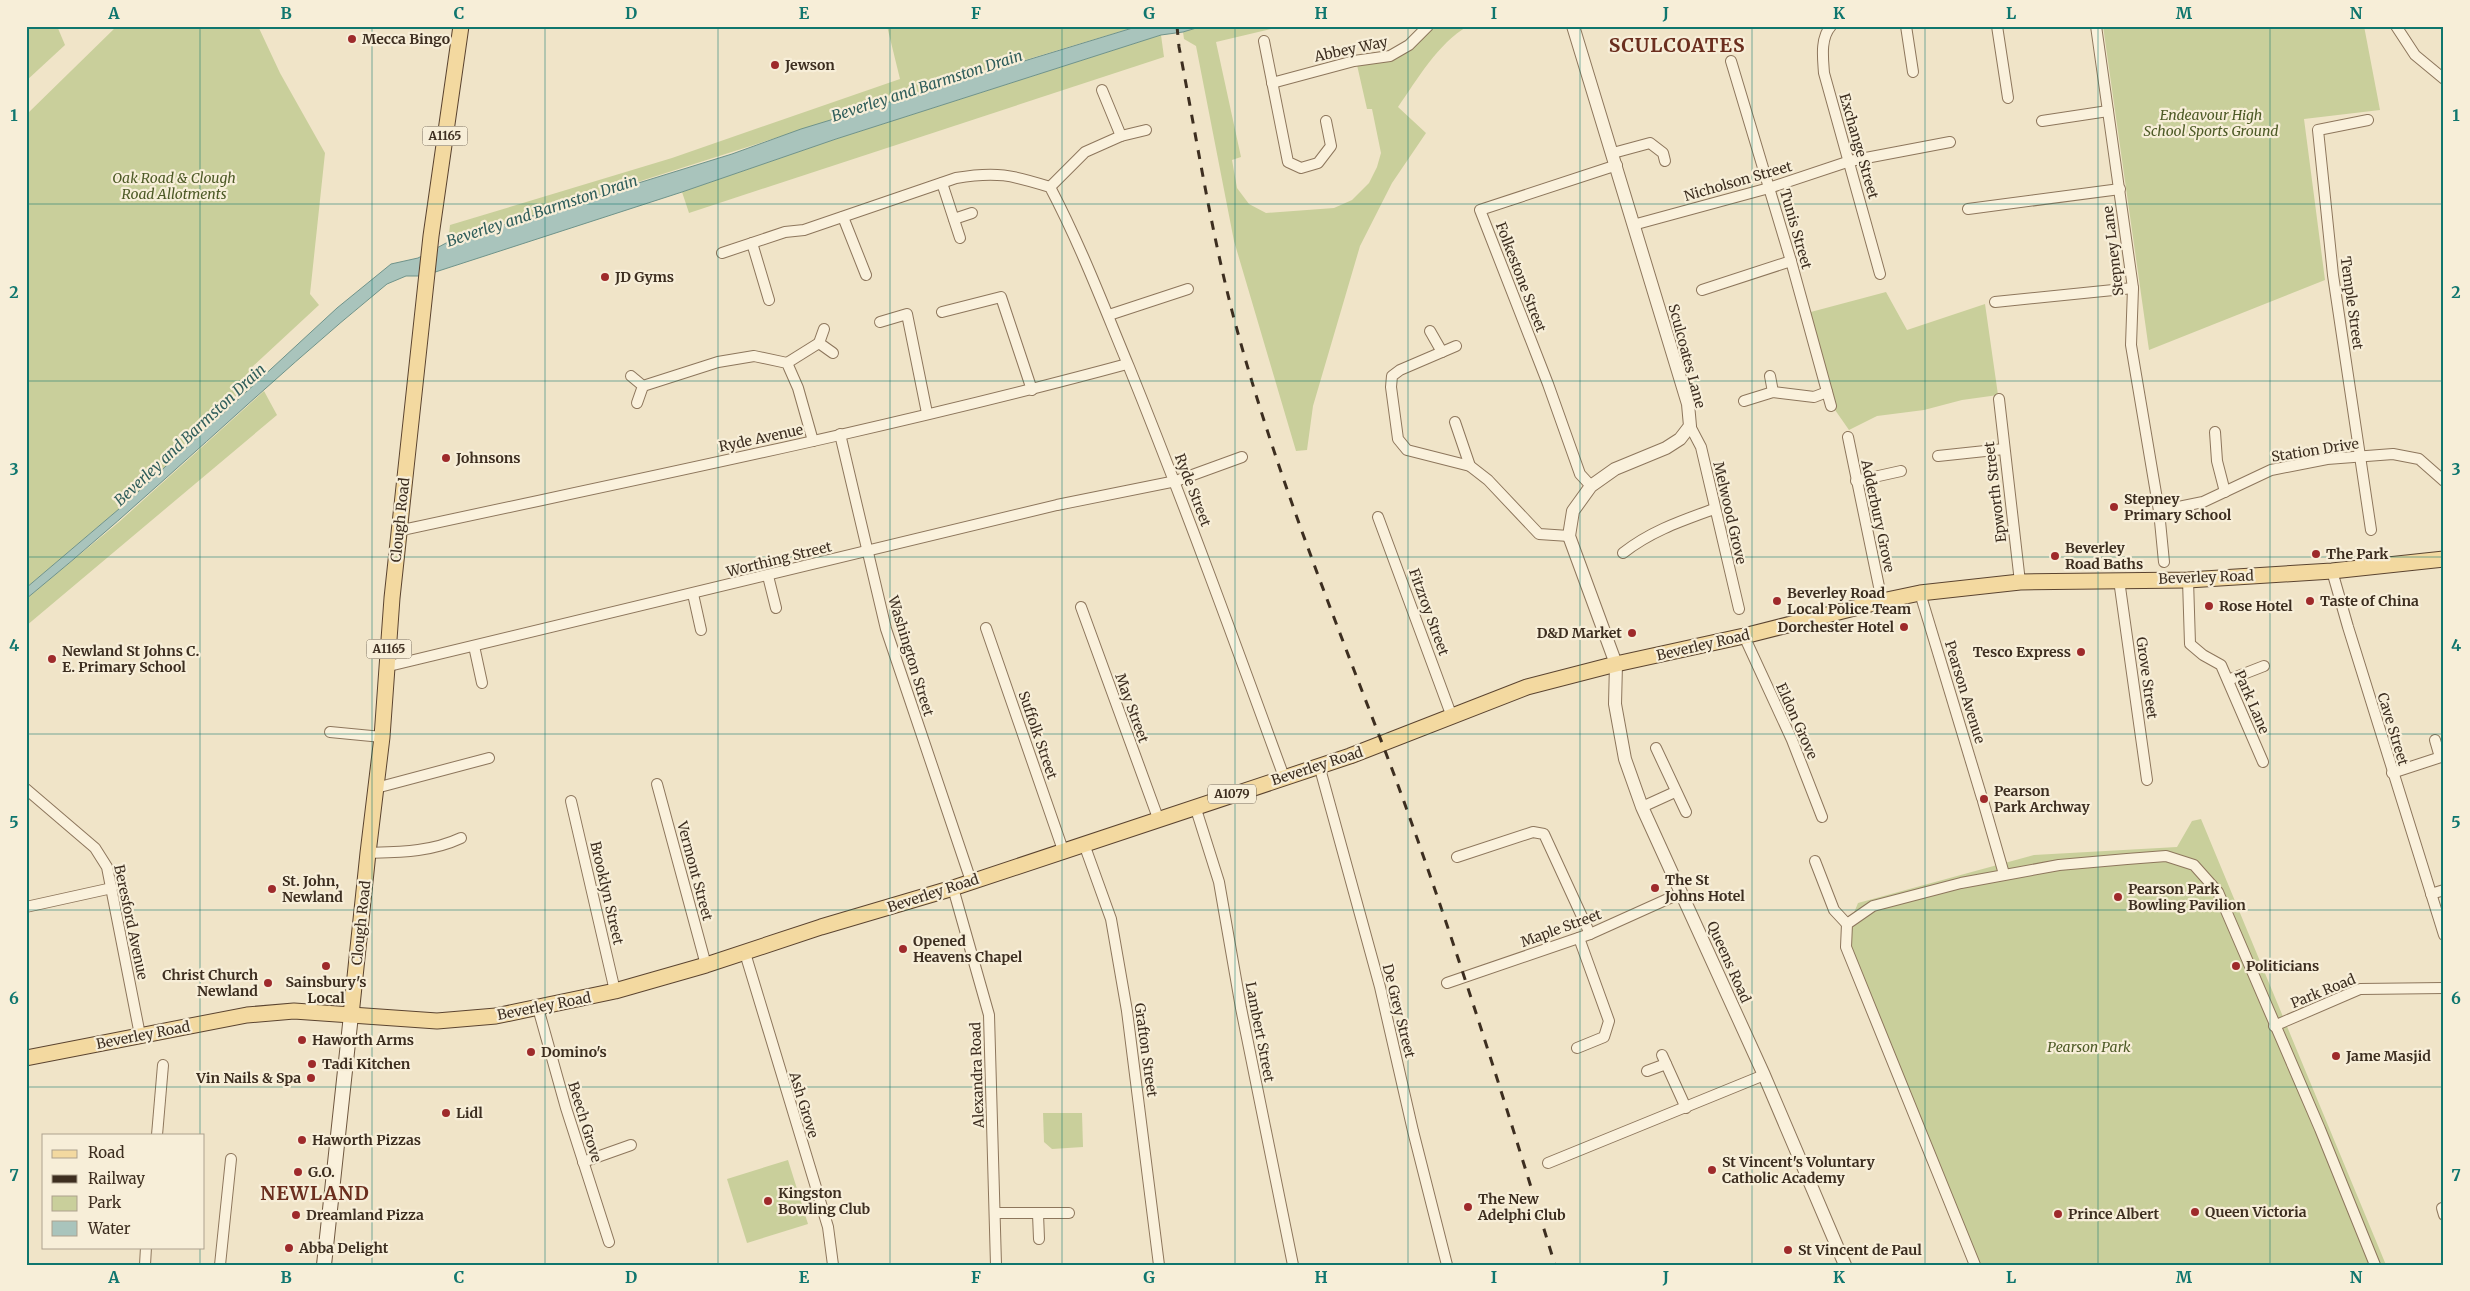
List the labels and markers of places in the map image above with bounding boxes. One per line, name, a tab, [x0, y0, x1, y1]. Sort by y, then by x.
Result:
place label: Mecca Bingo	[362, 30, 450, 48]
marker: Mecca Bingo	[346, 33, 358, 45]
place label: Jewson	[784, 56, 835, 74]
marker: Jewson	[769, 59, 781, 71]
place label: JD Gyms	[614, 268, 674, 286]
marker: JD Gyms	[599, 271, 611, 283]
place label: Johnsons	[455, 449, 521, 467]
marker: Johnsons	[440, 452, 452, 464]
place label: Stepney Primary School	[2124, 490, 2232, 524]
marker: Stepney Primary School	[2108, 501, 2120, 513]
place label: Beverley Road Baths	[2065, 539, 2143, 573]
place label: The Park	[2326, 545, 2389, 563]
marker: The Park	[2310, 548, 2322, 560]
marker: Beverley Road Baths	[2049, 550, 2061, 562]
place label: Beverley Road Local Police Team	[1787, 584, 1911, 618]
place label: Taste of China	[2320, 592, 2419, 610]
marker: Beverley Road Local Police Team	[1771, 595, 1783, 607]
marker: Taste of China	[2304, 595, 2316, 607]
place label: Rose Hotel	[2219, 597, 2293, 615]
marker: Rose Hotel	[2203, 600, 2215, 612]
place label: Dorchester Hotel	[1778, 618, 1894, 636]
marker: Dorchester Hotel	[1898, 621, 1910, 633]
place label: D&D Market	[1537, 624, 1622, 642]
marker: D&D Market	[1626, 627, 1638, 639]
place label: Newland St Johns C. E. Primary School	[62, 642, 199, 676]
place label: Tesco Express	[1973, 643, 2071, 661]
marker: Tesco Express	[2075, 646, 2087, 658]
marker: Newland St Johns C. E. Primary School	[46, 653, 58, 665]
place label: Pearson Park Archway	[1994, 782, 2090, 816]
marker: Pearson Park Archway	[1978, 793, 1990, 805]
place label: The St Johns Hotel	[1664, 871, 1745, 905]
place label: St. John, Newland	[282, 872, 343, 906]
place label: Pearson Park Bowling Pavilion	[2128, 880, 2246, 914]
marker: The St Johns Hotel	[1649, 882, 1661, 894]
marker: St. John, Newland	[266, 883, 278, 895]
marker: Pearson Park Bowling Pavilion	[2112, 891, 2124, 903]
place label: Opened Heavens Chapel	[913, 932, 1023, 966]
marker: Opened Heavens Chapel	[897, 943, 909, 955]
place label: Politicians	[2246, 957, 2319, 975]
marker: Sainsbury's Local	[320, 960, 332, 972]
marker: Politicians	[2230, 960, 2242, 972]
place label: Christ Church Newland	[162, 966, 259, 1000]
place label: Sainsbury's Local	[285, 973, 367, 1007]
marker: Christ Church Newland	[262, 977, 274, 989]
place label: Haworth Arms	[312, 1031, 414, 1049]
marker: Haworth Arms	[296, 1034, 308, 1046]
place label: Domino's	[541, 1043, 607, 1061]
marker: Domino's	[525, 1046, 537, 1058]
place label: Jame Masjid	[2345, 1047, 2431, 1065]
marker: Jame Masjid	[2330, 1050, 2342, 1062]
place label: Tadi Kitchen	[322, 1055, 411, 1073]
marker: Tadi Kitchen	[306, 1058, 318, 1070]
place label: Vin Nails & Spa	[195, 1069, 301, 1087]
marker: Vin Nails & Spa	[305, 1072, 317, 1084]
place label: Lidl	[456, 1104, 483, 1122]
marker: Lidl	[440, 1107, 452, 1119]
place label: Haworth Pizzas	[312, 1131, 421, 1149]
marker: Haworth Pizzas	[296, 1134, 308, 1146]
place label: St Vincent's Voluntary Catholic Academy	[1722, 1153, 1875, 1187]
place label: G.O.	[308, 1163, 335, 1181]
marker: St Vincent's Voluntary Catholic Academy	[1706, 1164, 1718, 1176]
marker: G.O.	[292, 1166, 304, 1178]
place label: Kingston Bowling Club	[778, 1184, 871, 1218]
place label: The New Adelphi Club	[1477, 1190, 1566, 1224]
marker: Kingston Bowling Club	[762, 1195, 774, 1207]
marker: The New Adelphi Club	[1462, 1201, 1474, 1213]
place label: Queen Victoria	[2205, 1203, 2307, 1221]
place label: Prince Albert	[2068, 1205, 2160, 1223]
place label: Dreamland Pizza	[306, 1206, 424, 1224]
marker: Queen Victoria	[2189, 1206, 2201, 1218]
marker: Prince Albert	[2052, 1208, 2064, 1220]
marker: Dreamland Pizza	[290, 1209, 302, 1221]
place label: Abba Delight	[298, 1239, 389, 1257]
place label: St Vincent de Paul	[1798, 1241, 1922, 1259]
marker: Abba Delight	[283, 1242, 295, 1254]
marker: St Vincent de Paul	[1782, 1244, 1794, 1256]

